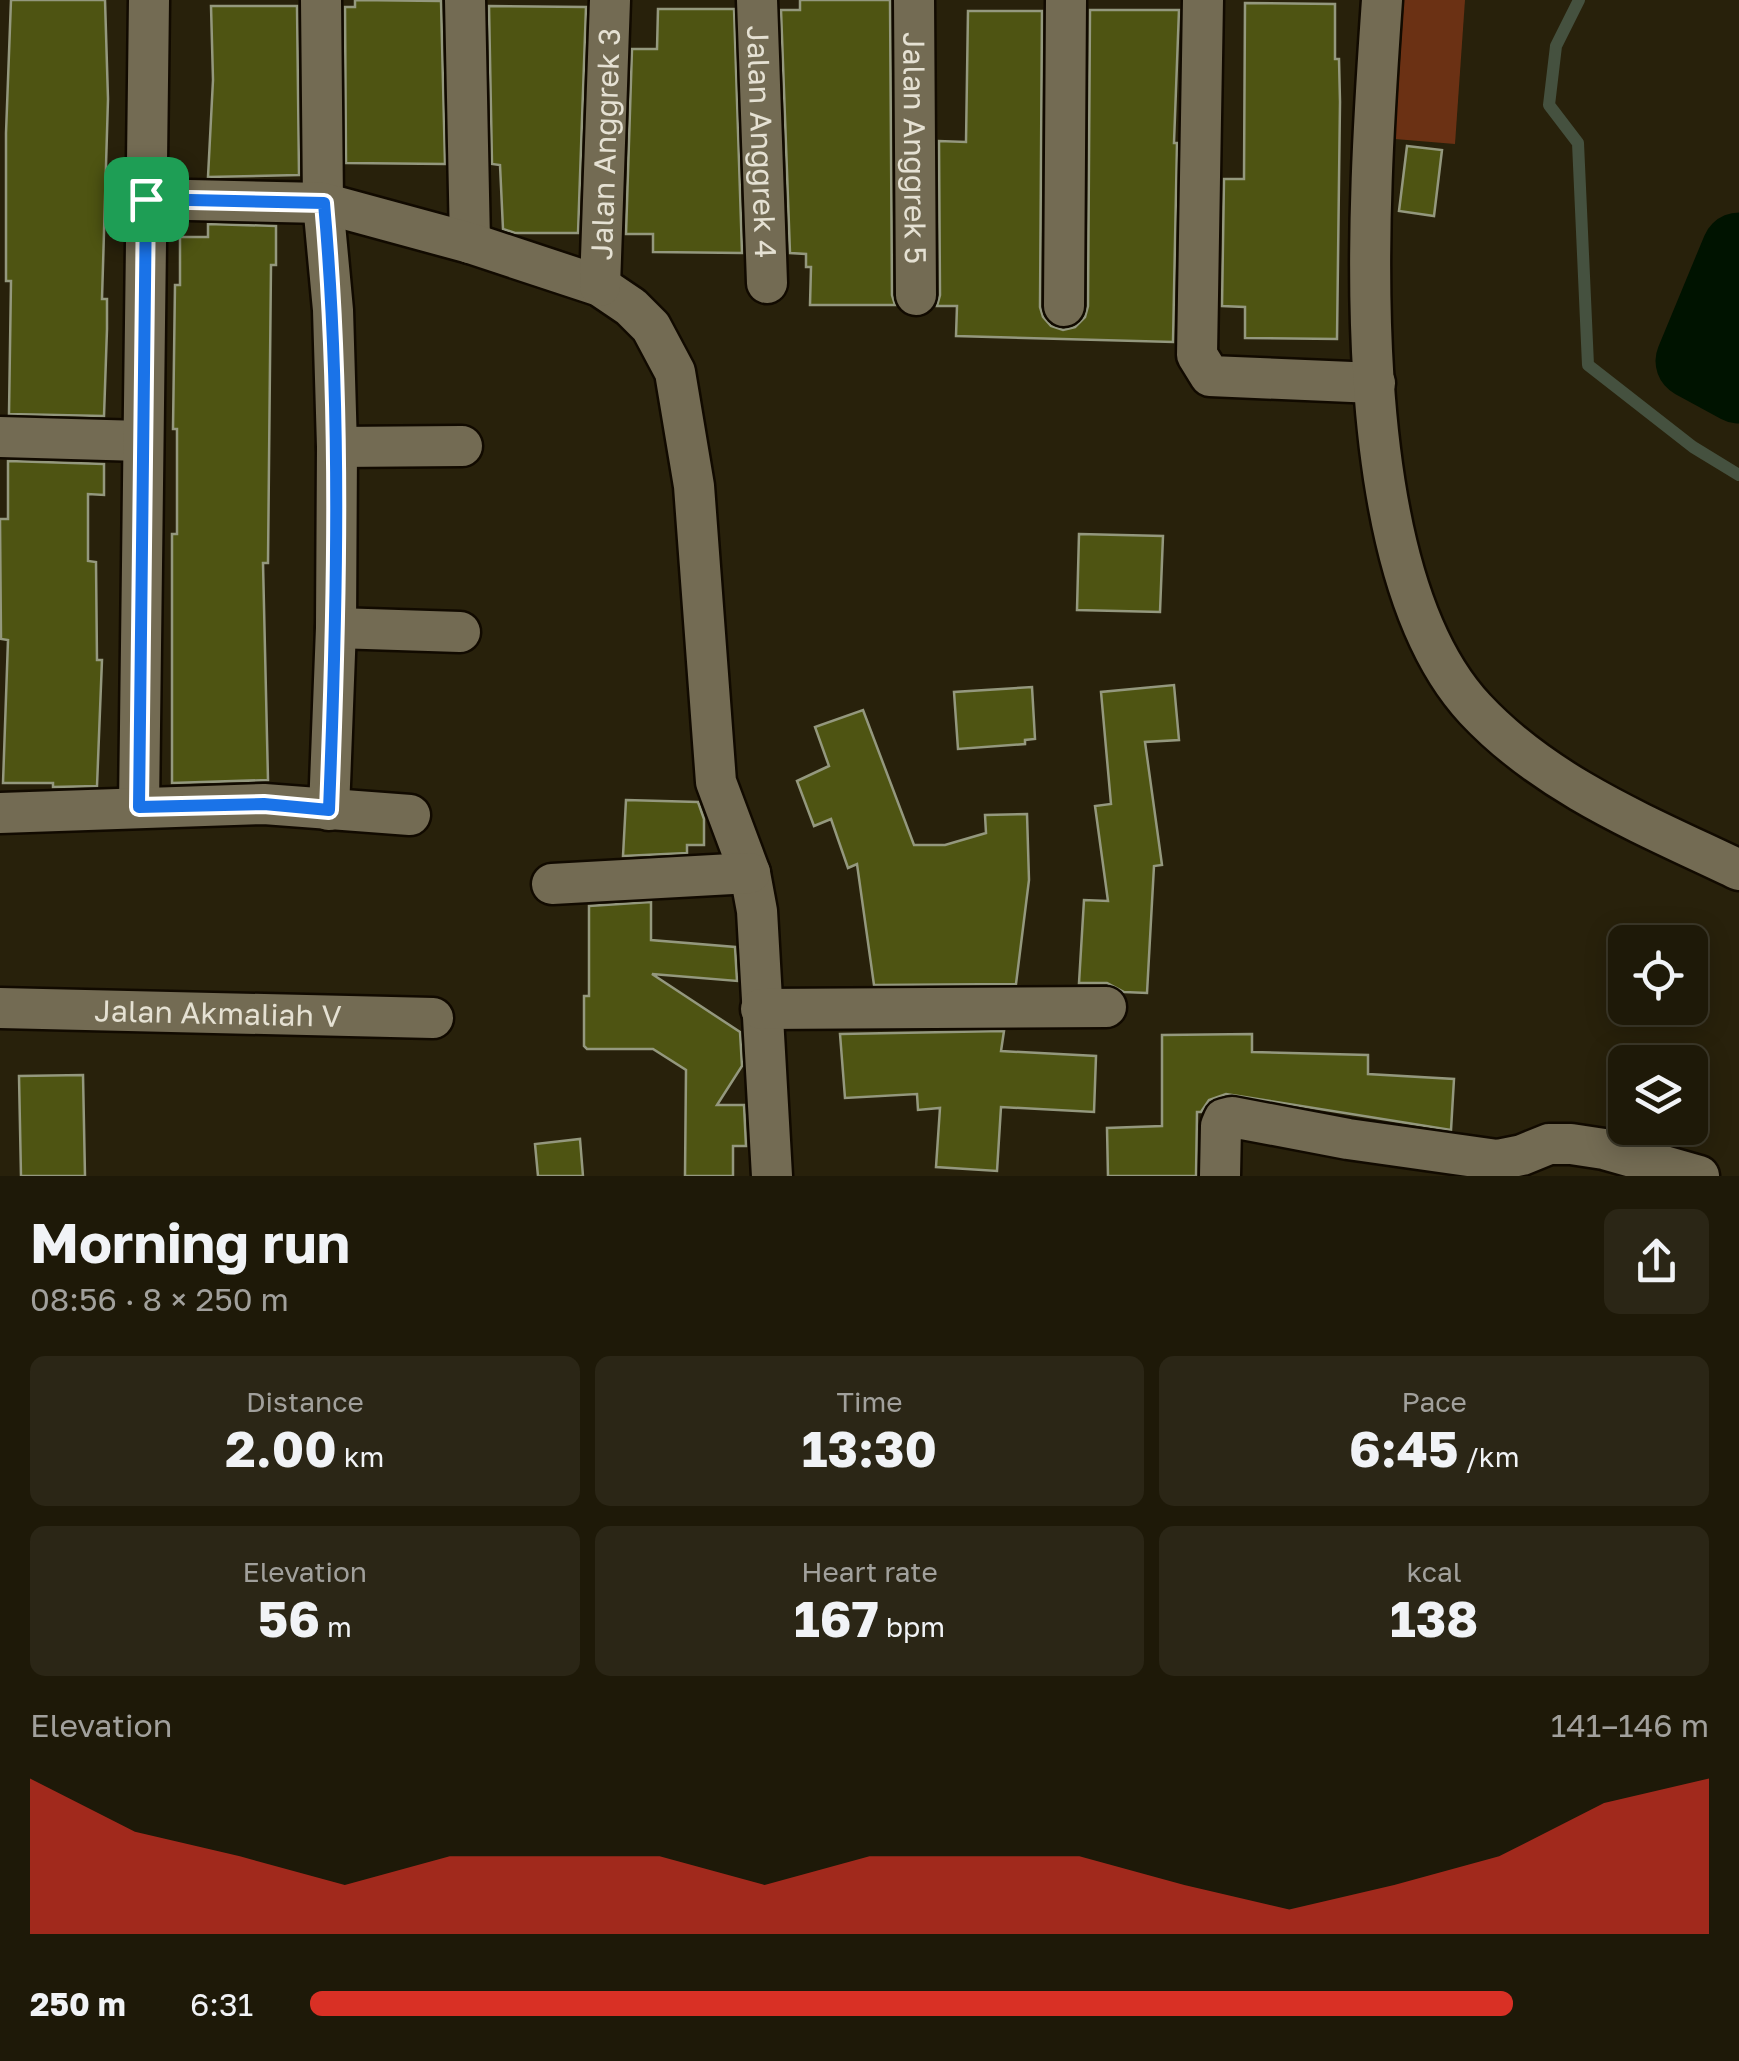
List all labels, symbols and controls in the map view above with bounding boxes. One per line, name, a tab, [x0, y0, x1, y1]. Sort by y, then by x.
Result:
street label: Jalan Anggrek 4	[740, 25, 784, 259]
street label: Jalan Anggrek 3	[583, 27, 627, 261]
street label: Jalan Anggrek 5	[896, 32, 934, 264]
pin	[104, 157, 189, 242]
icon: arrive	[119, 172, 174, 227]
map controls	[1608, 925, 1708, 1145]
button: locate	[1608, 925, 1708, 1025]
street label: Jalan Akmaliah V	[94, 992, 342, 1034]
button: layers	[1608, 1045, 1708, 1145]
text: Morning run	[30, 1209, 350, 1275]
button: share	[1604, 1209, 1709, 1314]
text: 08:56 · 8 × 250 m	[30, 1280, 289, 1318]
text: Distance	[246, 1385, 364, 1418]
text: Time	[837, 1385, 902, 1418]
text: Pace	[1401, 1385, 1467, 1418]
text: 2.00	[225, 1418, 337, 1478]
text: 13:30	[802, 1418, 937, 1478]
text: 6:45	[1349, 1418, 1458, 1478]
text: km	[337, 1440, 384, 1473]
text: /km	[1458, 1440, 1519, 1473]
text: Elevation	[243, 1555, 367, 1588]
text: Heart rate	[801, 1555, 938, 1588]
text: kcal	[1407, 1555, 1462, 1588]
text: 56	[258, 1588, 320, 1648]
text: 167	[794, 1588, 879, 1648]
text: 138	[1390, 1588, 1478, 1648]
text: m	[320, 1610, 352, 1643]
text: bpm	[879, 1610, 945, 1643]
text: Elevation	[30, 1706, 172, 1744]
text: 141–146 m	[1551, 1706, 1709, 1744]
text: 250 m	[30, 1985, 126, 2023]
text: 6:31	[190, 1985, 253, 2023]

